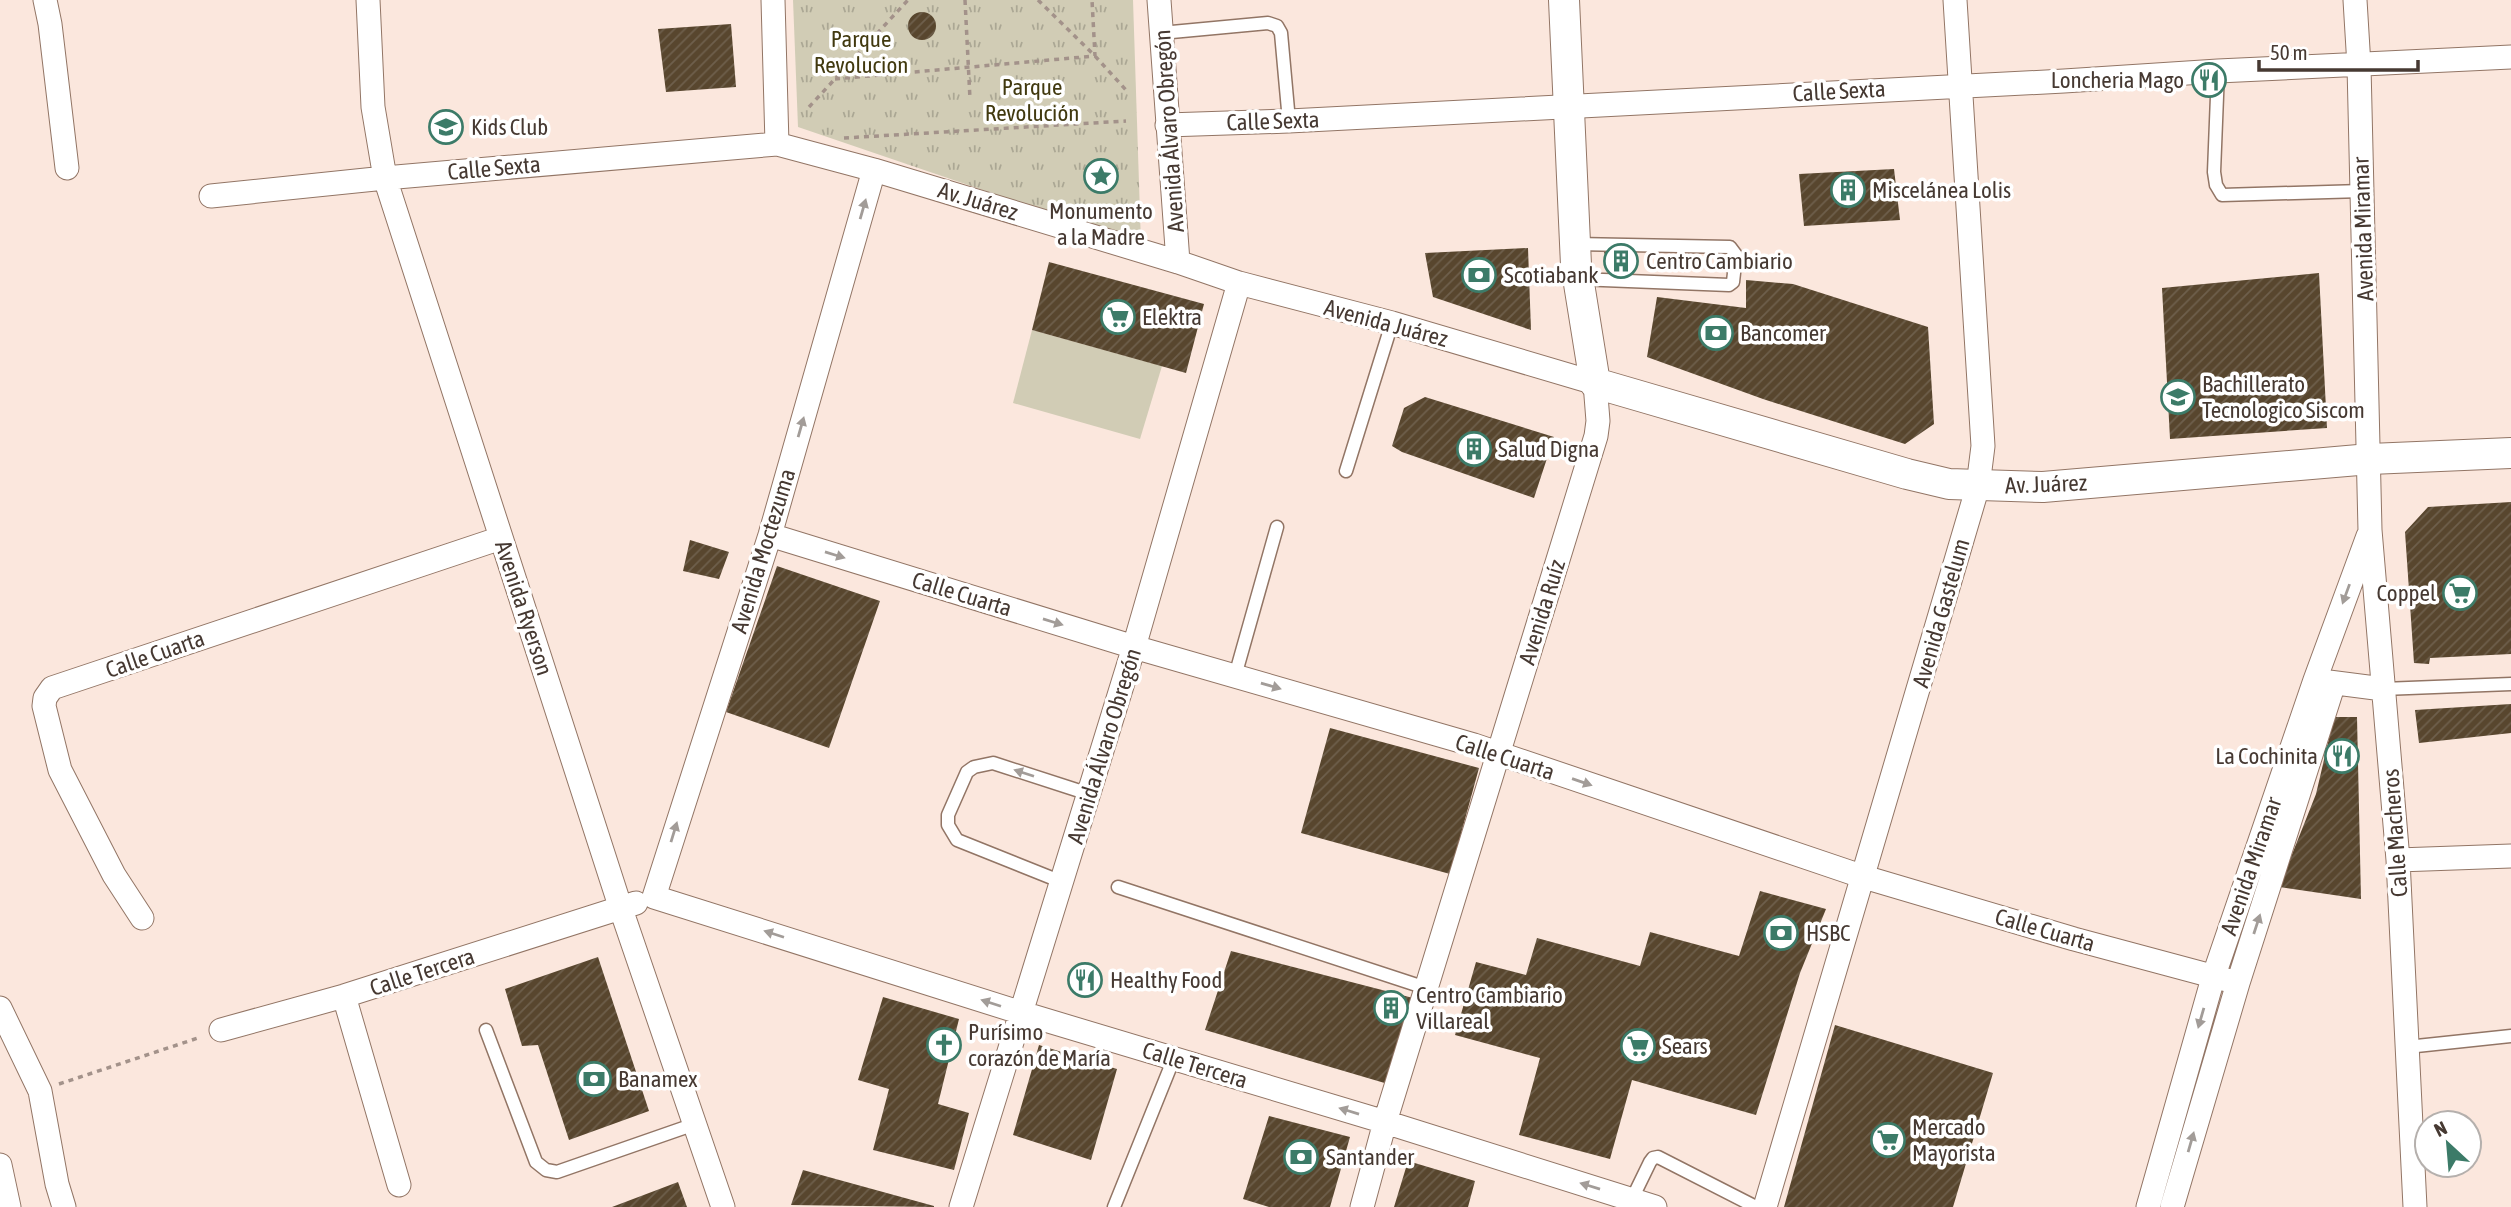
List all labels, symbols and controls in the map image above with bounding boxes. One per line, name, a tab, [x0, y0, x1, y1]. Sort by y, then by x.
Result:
park label: Parque Revolucion	[814, 26, 908, 78]
scale bar	[2259, 28, 2418, 72]
street label: Avenida Álvaro Obregón	[1149, 29, 1189, 233]
text: 50 m	[2270, 40, 2308, 64]
restaurant icon: Loncheria Mago	[2190, 61, 2228, 99]
place label: Loncheria Mago	[2051, 67, 2184, 93]
park label: Parque Revolución	[985, 74, 1079, 126]
street label: Calle Sexta	[1792, 76, 1886, 106]
street label: Calle Sexta	[1226, 106, 1320, 136]
school or university icon: Kids Club	[427, 108, 465, 146]
place label: Kids Club	[471, 114, 548, 140]
street label: Calle Sexta	[446, 151, 542, 185]
street label: Avenida Miramar	[2347, 155, 2379, 301]
place icon: Monumento a la Madre	[1082, 157, 1120, 195]
building icon: Miscelánea Lolis	[1829, 171, 1867, 209]
street label: Av. Juárez	[935, 177, 1021, 225]
place label: Miscelánea Lolis	[1872, 177, 2011, 203]
one-way arrow	[858, 198, 868, 219]
place label: Monumento a la Madre	[1049, 198, 1153, 250]
building icon: Centro Cambiario	[1602, 242, 1640, 280]
place label: Centro Cambiario	[1646, 248, 1793, 274]
bank icon: Scotiabank	[1460, 256, 1498, 294]
place label: Scotiabank	[1504, 262, 1598, 288]
street label: Avenida Juárez	[1321, 294, 1451, 352]
supermarket icon: Elektra	[1099, 298, 1137, 336]
place label: Elektra	[1142, 304, 1202, 330]
bank icon: Bancomer	[1697, 314, 1735, 352]
place label: Bancomer	[1740, 320, 1827, 346]
place label: Bachillerato Tecnologico Siscom	[2202, 371, 2365, 423]
school or university icon: Bachillerato Tecnologico Siscom	[2159, 378, 2197, 416]
one-way arrow	[796, 417, 806, 438]
building icon: Salud Digna	[1455, 430, 1493, 468]
place label: Salud Digna	[1498, 436, 1600, 462]
street label: Avenida Moctezuma	[726, 466, 800, 636]
street label: Av. Juárez	[2005, 470, 2087, 498]
street label: Avenida Gastelum	[1907, 536, 1975, 690]
street label: Avenida Ryerson	[490, 537, 558, 679]
one-way arrow	[825, 550, 846, 561]
street label: Avenida Ruíz	[1514, 556, 1570, 668]
street label: Calle Cuarta	[909, 567, 1015, 621]
supermarket icon: Coppel	[2441, 574, 2479, 612]
place label: Coppel	[2376, 580, 2436, 606]
one-way arrow	[2341, 584, 2352, 605]
one-way arrow	[1043, 617, 1064, 627]
street label: Calle Cuarta	[102, 625, 208, 683]
street label: Avenida Álvaro Obregón	[1062, 645, 1146, 847]
one-way arrow	[1261, 682, 1282, 692]
street label: Calle Cuarta	[1452, 729, 1558, 785]
restaurant icon: La Cochinita	[2323, 737, 2361, 775]
place label: La Cochinita	[2215, 743, 2318, 769]
one-way arrow	[1014, 767, 1035, 778]
street label: Calle Macheros	[2378, 768, 2412, 898]
one-way arrow	[1571, 777, 1592, 788]
street label: Avenida Miramar	[2215, 793, 2287, 938]
one-way arrow	[670, 821, 680, 842]
street label: Calle Cuarta	[1992, 903, 2098, 957]
one-way arrow	[2252, 913, 2263, 934]
bank icon: HSBC	[1762, 914, 1800, 952]
place label: HSBC	[1806, 920, 1850, 946]
one-way arrow	[763, 928, 784, 939]
street label: Calle Tercera	[366, 943, 478, 1001]
restaurant icon: Healthy Food	[1066, 961, 1104, 999]
place label: Healthy Food	[1110, 967, 1222, 993]
place label: Centro Cambiario Villareal	[1416, 982, 1563, 1034]
building icon: Centro Cambiario Villareal	[1372, 989, 1410, 1027]
one-way arrow	[980, 998, 1001, 1008]
one-way arrow	[2196, 1008, 2206, 1029]
place label: Purísimo corazón de María	[968, 1019, 1111, 1071]
church icon: Purísimo corazón de María	[925, 1026, 963, 1064]
supermarket icon: Sears	[1619, 1027, 1657, 1065]
place label: Sears	[1662, 1033, 1708, 1059]
street label: Calle Tercera	[1139, 1037, 1251, 1093]
bank icon: Banamex	[575, 1060, 613, 1098]
place label: Banamex	[618, 1066, 698, 1092]
one-way arrow	[1339, 1105, 1360, 1115]
north arrow	[2413, 1109, 2483, 1179]
place label: Mercado Mayorista	[1912, 1114, 1996, 1166]
text: N	[2431, 1116, 2450, 1141]
supermarket icon: Mercado Mayorista	[1869, 1121, 1907, 1159]
one-way arrow	[2187, 1131, 2197, 1152]
bank icon: Santander	[1282, 1138, 1320, 1176]
place label: Santander	[1326, 1144, 1415, 1170]
one-way arrow	[1579, 1180, 1600, 1191]

